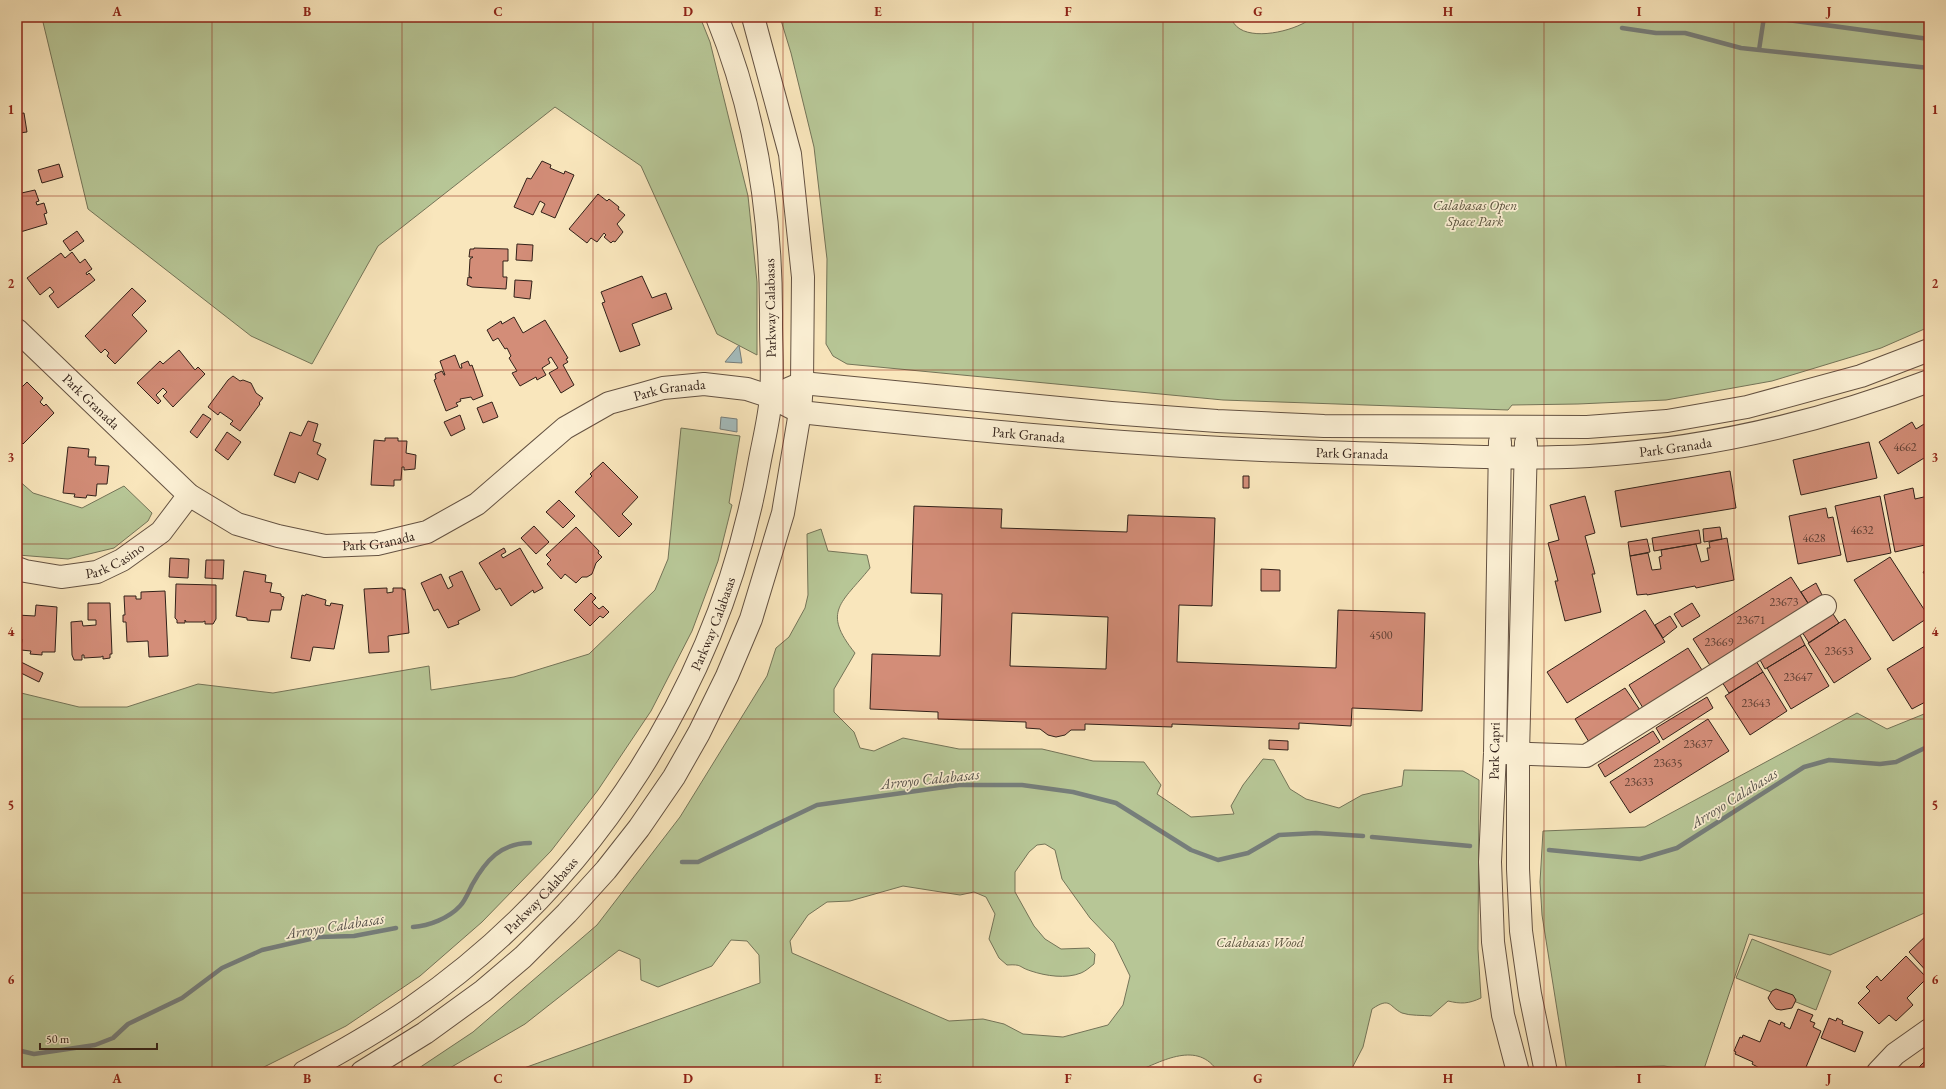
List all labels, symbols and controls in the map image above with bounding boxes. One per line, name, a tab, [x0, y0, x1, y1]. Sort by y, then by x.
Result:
text: A	[111, 3, 122, 20]
text: B	[303, 3, 311, 20]
text: C	[493, 3, 503, 20]
text: D	[683, 3, 693, 20]
text: E	[874, 3, 882, 20]
text: F	[1064, 3, 1072, 20]
text: G	[1253, 3, 1263, 20]
text: H	[1443, 3, 1454, 20]
text: I	[1637, 3, 1642, 20]
text: J	[1825, 3, 1832, 20]
text: 1	[8, 101, 15, 118]
text: 1	[1932, 101, 1939, 118]
park label: Calabasas Open Space Park	[1433, 196, 1517, 230]
street label: Parkway Calabasas	[760, 258, 780, 358]
text: 2	[8, 275, 15, 292]
text: 2	[1932, 275, 1939, 292]
street label: Park Granada	[59, 370, 124, 433]
street label: Park Granada	[631, 375, 707, 405]
street label: Park Granada	[991, 422, 1066, 447]
street label: Park Granada	[1638, 433, 1713, 461]
house number: 4662	[1893, 439, 1917, 455]
street label: Park Granada	[1315, 443, 1389, 463]
text: 3	[8, 449, 15, 466]
text: 3	[1932, 449, 1939, 466]
house number: 4632	[1850, 522, 1874, 538]
street label: Park Granada	[342, 526, 417, 554]
house number: 4628	[1802, 530, 1826, 546]
street label: Park Casino	[84, 538, 148, 583]
street label: Parkway Calabasas	[686, 574, 739, 673]
house number: 23673	[1770, 594, 1799, 610]
house number: 23671	[1737, 612, 1766, 628]
text: 4	[8, 623, 15, 640]
text: 4	[1932, 623, 1939, 640]
house number: 4500	[1369, 627, 1393, 643]
house number: 23669	[1705, 634, 1734, 650]
house number: 23653	[1825, 643, 1854, 659]
house number: 23647	[1784, 669, 1813, 685]
house number: 23643	[1742, 695, 1771, 711]
street label: Park Capri	[1484, 722, 1504, 780]
house number: 23637	[1684, 736, 1713, 752]
house number: 23635	[1654, 755, 1683, 771]
water label: Arroyo Calabasas	[1686, 763, 1781, 832]
water label: Arroyo Calabasas	[879, 764, 981, 793]
house number: 23633	[1625, 774, 1654, 790]
text: 5	[8, 797, 14, 814]
text: 5	[1932, 797, 1938, 814]
street label: Parkway Calabasas	[500, 853, 582, 938]
water label: Arroyo Calabasas	[284, 908, 386, 943]
park label: Calabasas Wood	[1216, 933, 1305, 951]
text: 6	[8, 971, 15, 988]
text: 6	[1932, 971, 1939, 988]
scale bar	[40, 1025, 157, 1051]
text: 50 m	[46, 1031, 70, 1047]
text: A	[111, 1070, 122, 1087]
text: B	[303, 1070, 311, 1087]
text: C	[493, 1070, 503, 1087]
text: D	[683, 1070, 693, 1087]
text: E	[874, 1070, 882, 1087]
text: F	[1064, 1070, 1072, 1087]
text: G	[1253, 1070, 1263, 1087]
text: H	[1443, 1070, 1454, 1087]
text: I	[1637, 1070, 1642, 1087]
text: J	[1825, 1070, 1832, 1087]

